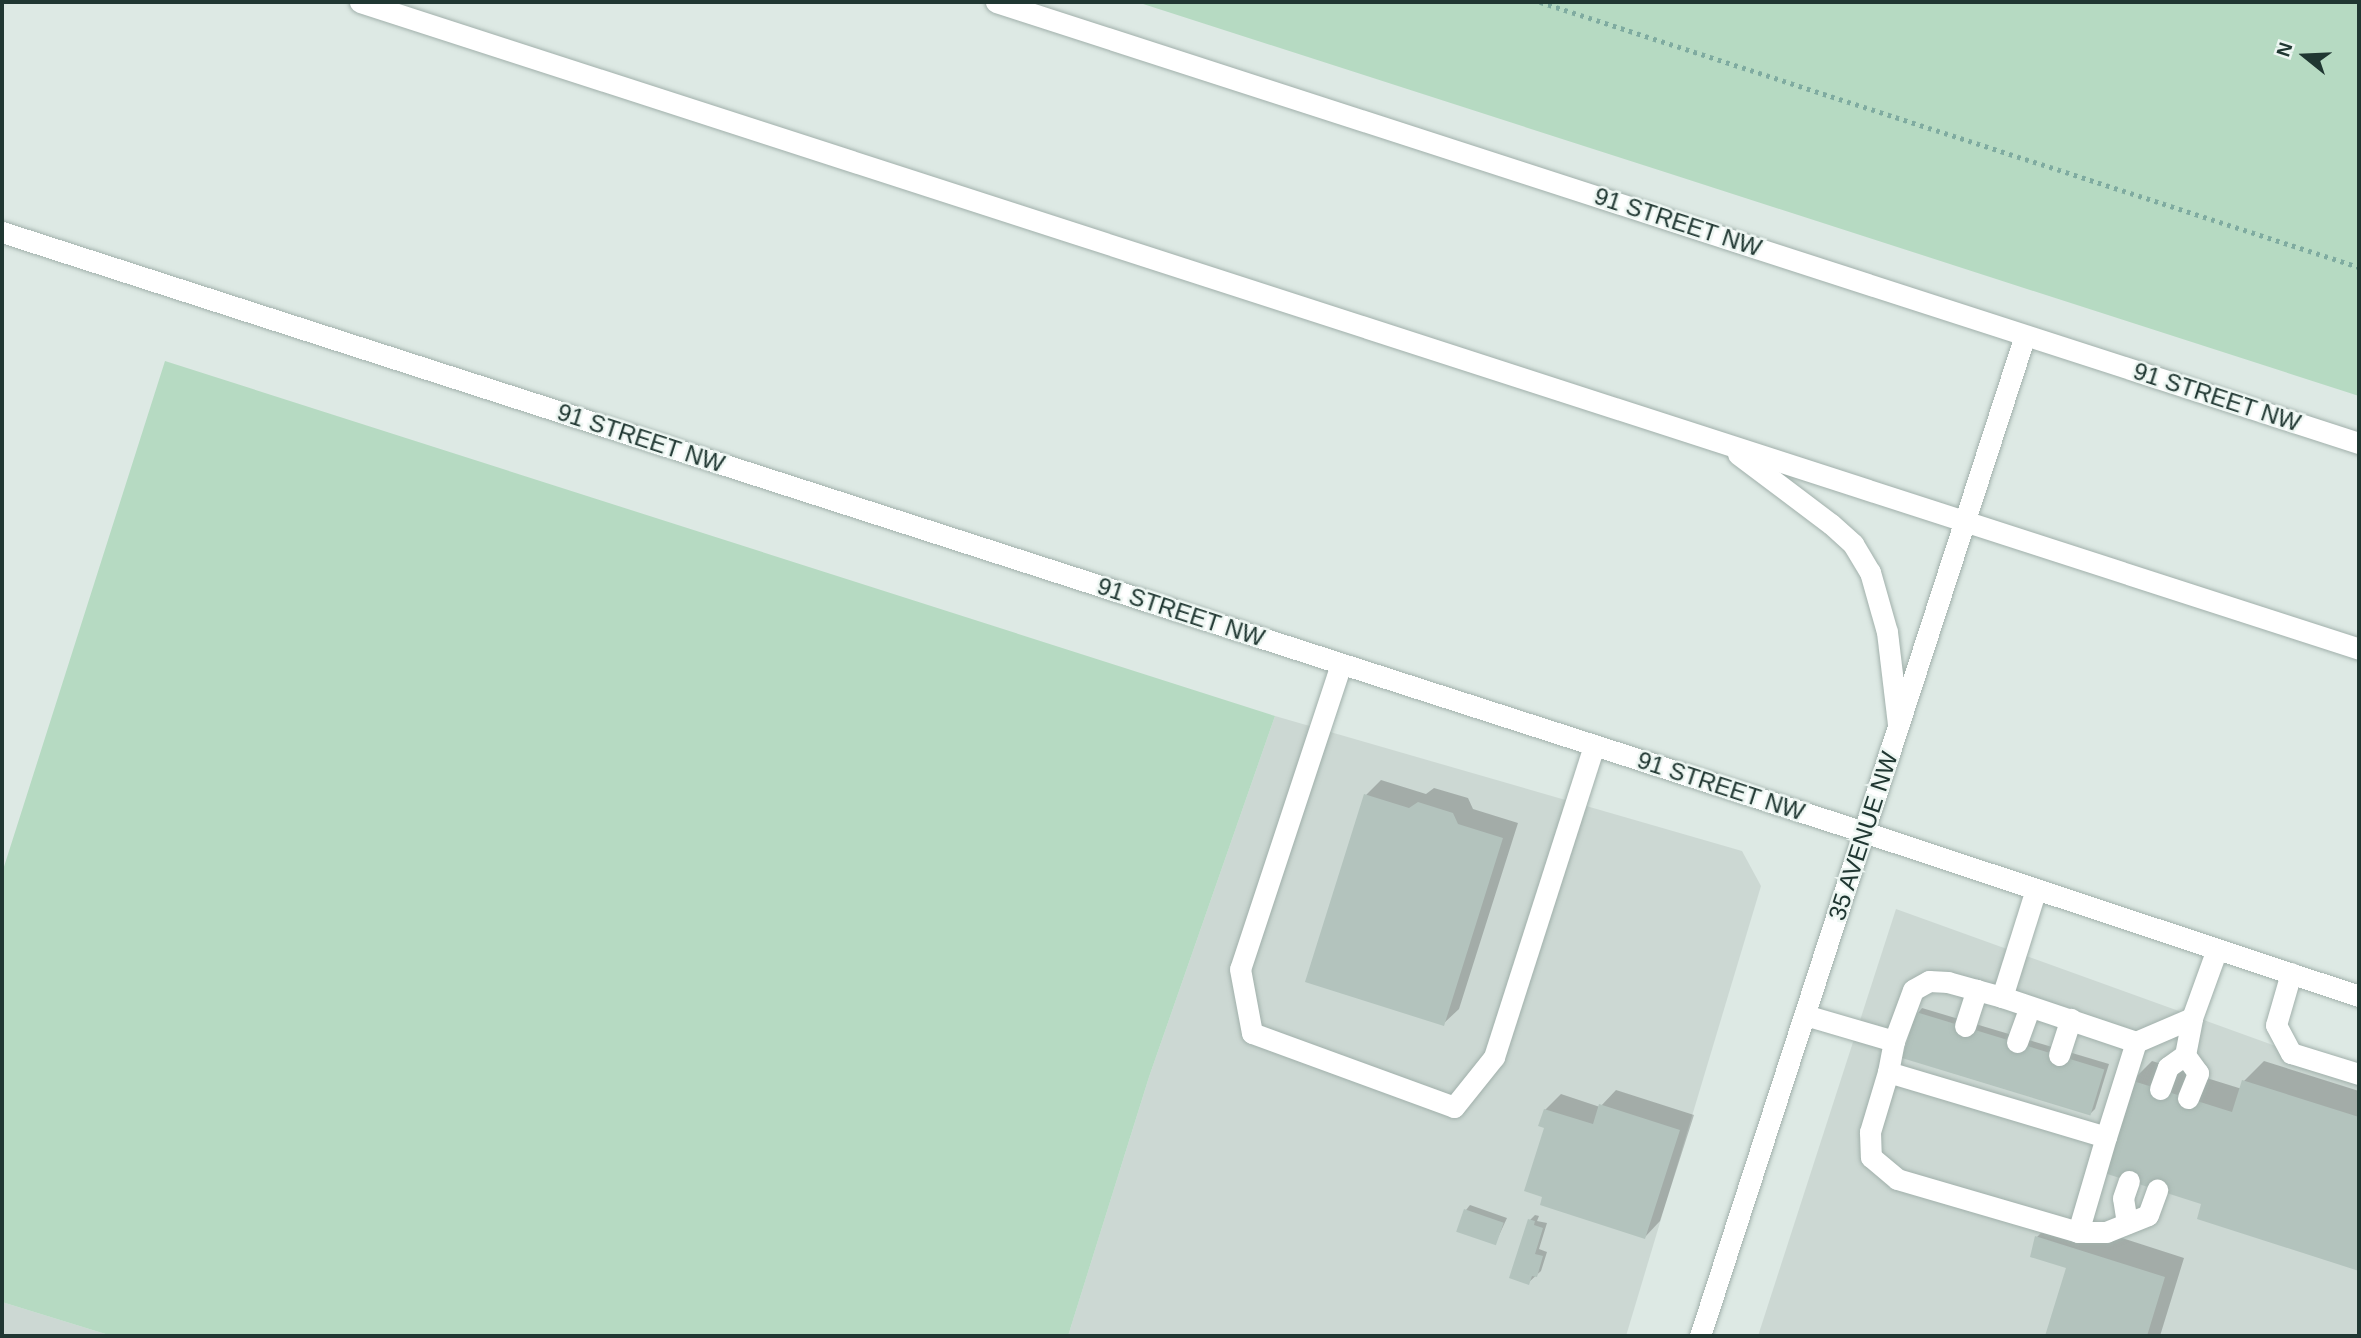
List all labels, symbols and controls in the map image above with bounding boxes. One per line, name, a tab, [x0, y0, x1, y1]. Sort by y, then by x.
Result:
north arrow	[2270, 21, 2340, 91]
text: N	[2272, 40, 2297, 59]
street label: 91 STREET NW	[1590, 181, 1766, 263]
street label: 91 STREET NW	[2129, 356, 2305, 438]
street label: 91 STREET NW	[553, 397, 729, 479]
street label: 91 STREET NW	[1093, 571, 1269, 653]
street label: 91 STREET NW	[1633, 745, 1809, 827]
street label: 35 AVENUE NW	[1822, 747, 1904, 925]

